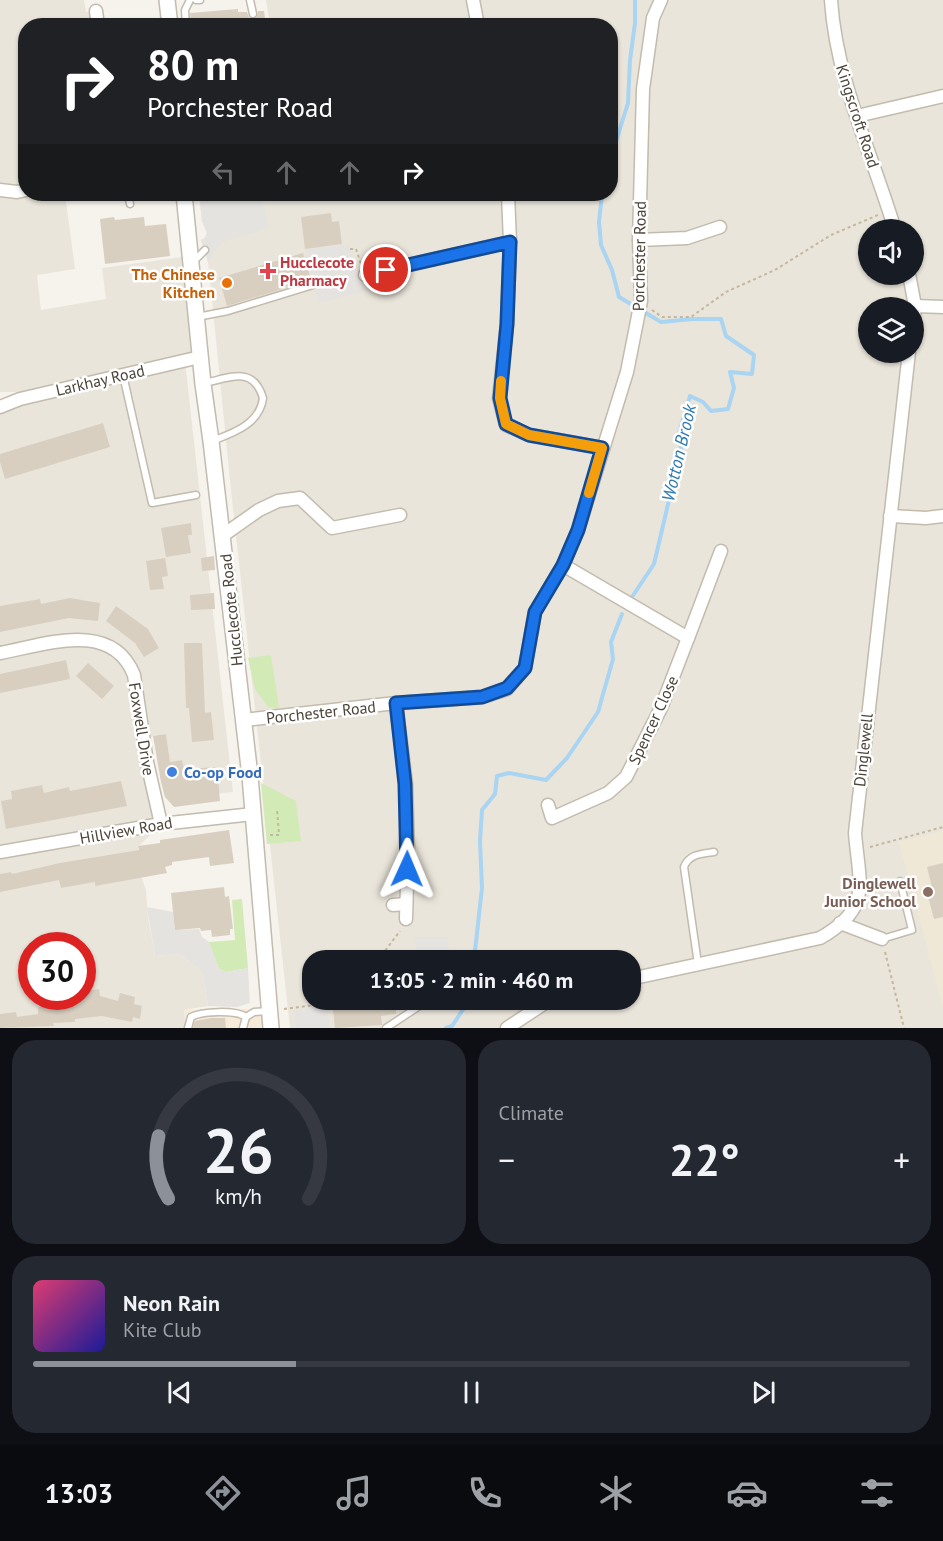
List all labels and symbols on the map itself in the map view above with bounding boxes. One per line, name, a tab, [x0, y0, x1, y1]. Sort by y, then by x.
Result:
street label: Kingscroft Road	[832, 62, 884, 170]
street label: Porchester Road	[628, 201, 650, 311]
pin	[360, 244, 411, 295]
place label: Hucclecote Pharmacy	[280, 252, 354, 290]
place label: The Chinese Kitchen	[132, 264, 215, 302]
marker: Hucclecote Pharmacy	[261, 264, 275, 278]
marker: The Chinese Kitchen	[220, 276, 234, 290]
street label: Larkhay Road	[54, 360, 146, 400]
water label: Wotton Brook	[656, 401, 701, 504]
street label: Hucclecote Road	[215, 553, 247, 667]
street label: Spencer Close	[624, 672, 682, 768]
street label: Foxwell Drive	[125, 681, 159, 777]
street label: Porchester Road	[265, 696, 377, 728]
street label: Dinglewell	[849, 712, 877, 788]
place label: Co-op Food	[184, 762, 262, 782]
marker: Co-op Food	[165, 765, 179, 779]
street label: Hillview Road	[78, 812, 174, 848]
position arrow	[375, 837, 439, 901]
place label: Dinglewell Junior School	[824, 873, 916, 911]
marker: Dinglewell Junior School	[921, 885, 935, 899]
speed limit sign: 30	[18, 932, 96, 1010]

